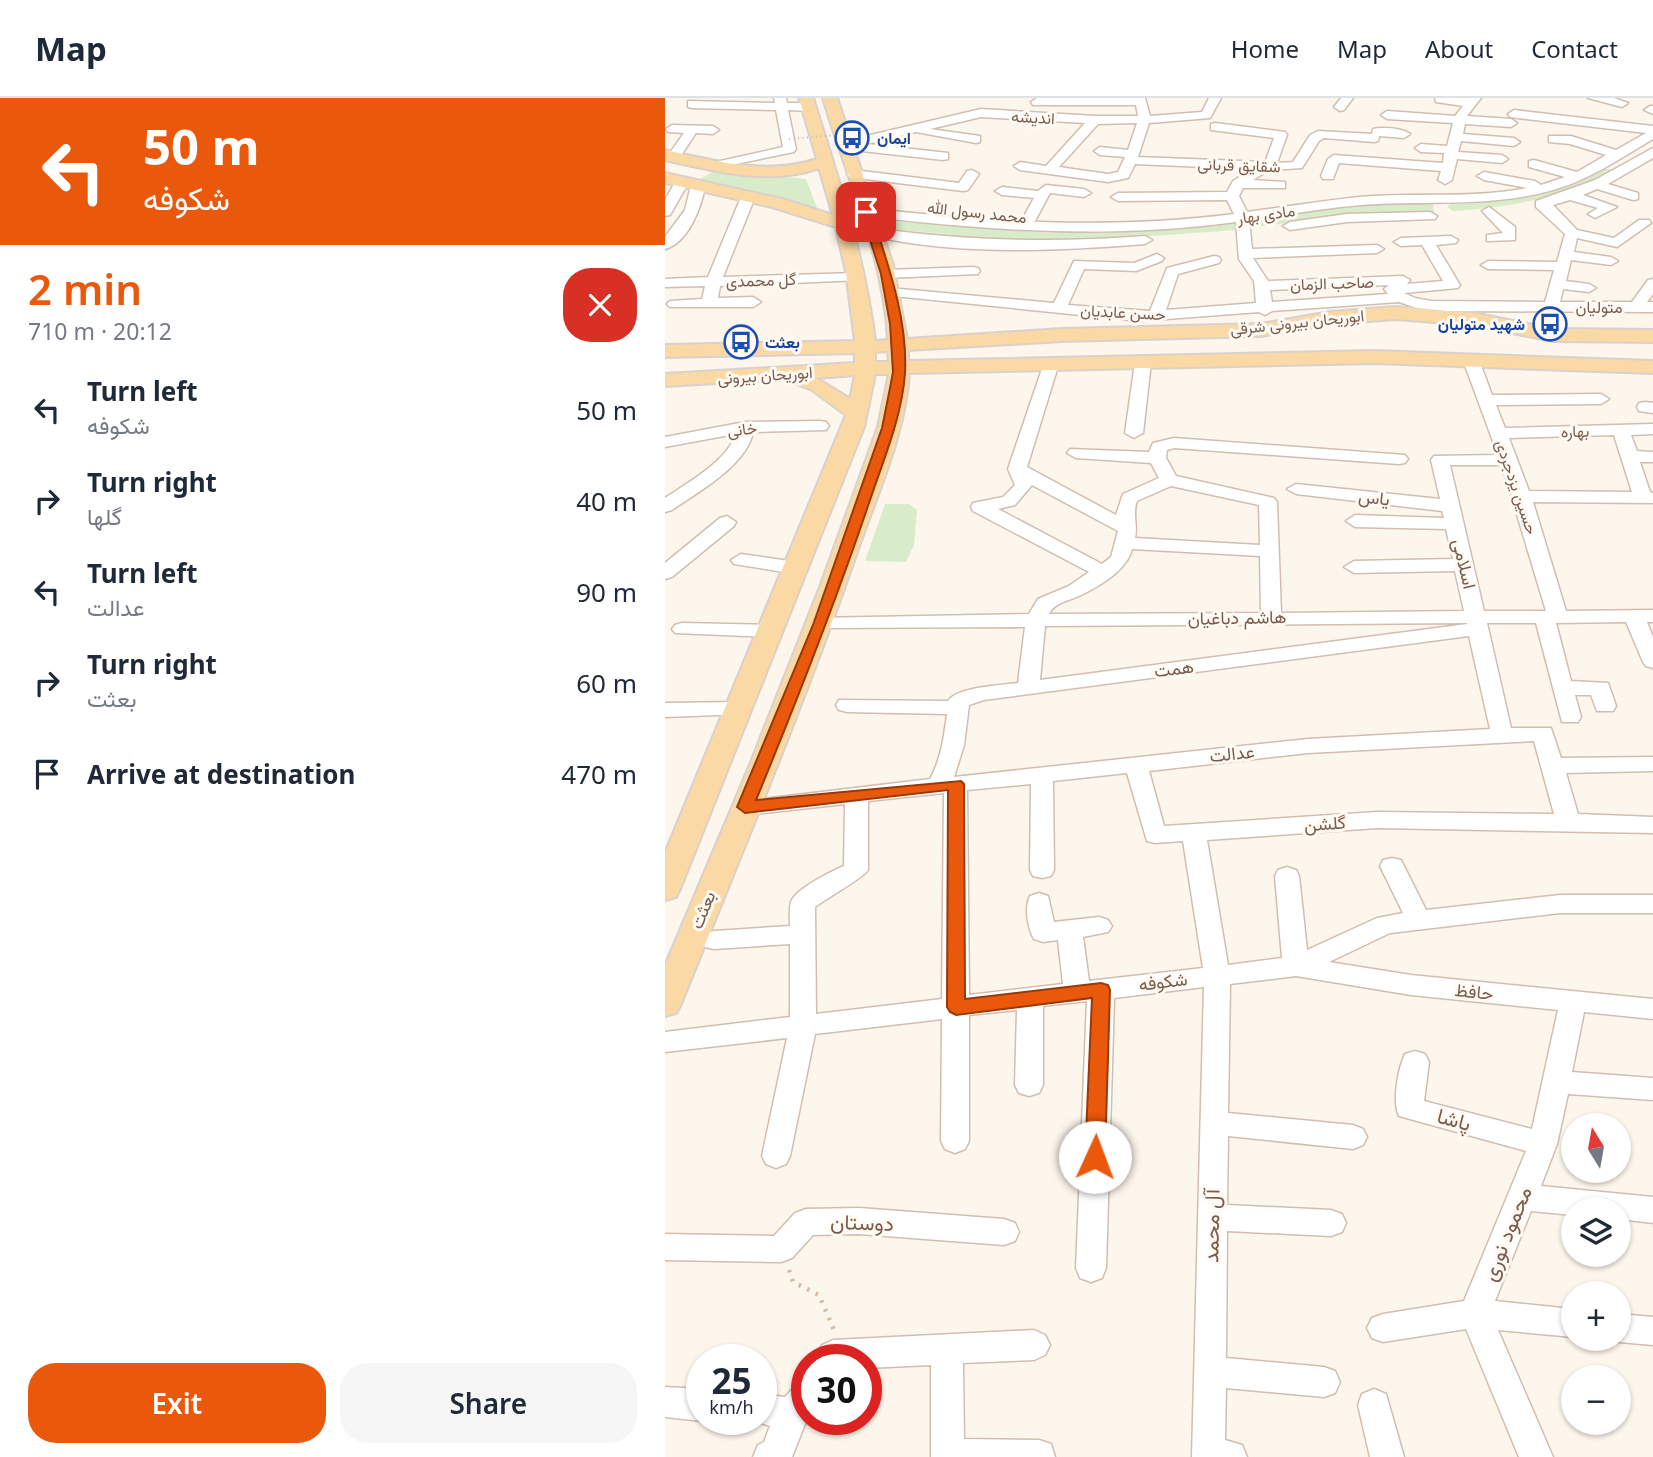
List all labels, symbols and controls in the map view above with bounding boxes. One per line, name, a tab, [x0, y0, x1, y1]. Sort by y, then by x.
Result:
text: Map	[35, 26, 107, 71]
text: Home	[1231, 32, 1299, 65]
text: Map	[1337, 32, 1387, 65]
text: About	[1425, 32, 1493, 65]
text: Contact	[1531, 32, 1618, 65]
street label: اندیشه	[1011, 105, 1055, 129]
text: 50 m	[143, 113, 260, 179]
bus stop icon: ایمان	[833, 119, 871, 157]
icon: left	[28, 126, 119, 217]
place label: ایمان	[877, 127, 911, 149]
street label: شقایق قربانی	[1197, 153, 1281, 177]
text: شکوفه	[143, 176, 230, 219]
pin	[836, 182, 896, 242]
icon: arrive	[847, 193, 885, 231]
street label: محمد رسول الله	[926, 196, 1028, 228]
street label: مادی بهار	[1235, 199, 1296, 229]
text: 2 min	[28, 260, 142, 317]
button: close	[563, 268, 637, 342]
street label: گل محمدی	[725, 268, 797, 292]
street label: صاحب الزمان	[1290, 271, 1374, 295]
street label: متولیان	[1576, 296, 1622, 318]
street label: حسن عابدیان	[1080, 299, 1167, 325]
street label: ابوریحان بیرونی شرقی	[1229, 304, 1365, 340]
bus stop icon: شهید متولیان	[1531, 305, 1569, 343]
place label: شهید متولیان	[1438, 313, 1525, 335]
text: 710 m · 20:12	[28, 315, 172, 347]
bus stop icon: بعثت	[722, 323, 760, 361]
place label: بعثت	[765, 331, 800, 353]
street label: ابوریحان بیرونی	[717, 361, 813, 389]
text: Turn left	[87, 373, 198, 409]
icon: left	[28, 391, 66, 429]
text: 50 m	[576, 392, 637, 428]
text: شکوفه	[87, 409, 150, 441]
street label: خانی	[726, 416, 758, 442]
street label: بهاره	[1560, 420, 1590, 442]
street label: حسین یزدجردی	[1490, 437, 1544, 538]
text: Turn right	[87, 464, 217, 500]
icon: right	[28, 482, 66, 520]
text: 40 m	[576, 483, 637, 519]
street label: یاس	[1357, 483, 1391, 511]
text: گلها	[87, 500, 122, 532]
street label: اسلامی	[1448, 536, 1482, 591]
text: Turn left	[87, 555, 198, 591]
icon: left	[28, 573, 66, 611]
text: 90 m	[576, 574, 637, 610]
text: عدالت	[87, 591, 145, 623]
street label: هاشم دباغیان	[1187, 604, 1287, 631]
text: Turn right	[87, 646, 217, 682]
street label: همت	[1153, 654, 1195, 682]
icon: right	[28, 664, 66, 702]
text: 60 m	[576, 665, 637, 701]
text: بعثت	[87, 682, 137, 714]
street label: عدالت	[1208, 739, 1256, 767]
icon: arrive	[28, 755, 66, 793]
text: Arrive at destination	[87, 756, 356, 792]
text: 470 m	[561, 756, 637, 792]
street label: گلشن	[1303, 810, 1347, 836]
street label: بعثت	[684, 887, 720, 932]
street label: شکوفه	[1137, 966, 1189, 996]
street label: حافظ	[1454, 977, 1495, 1005]
street label: پاشا	[1434, 1101, 1474, 1138]
north arrow	[1561, 1113, 1631, 1183]
map controls	[1561, 1113, 1631, 1435]
position arrow	[1058, 1120, 1132, 1194]
street label: محمود نوری	[1474, 1182, 1538, 1285]
street label: آل محمد	[1196, 1187, 1226, 1263]
button: layers	[1561, 1197, 1631, 1267]
street label: دوستان	[830, 1207, 894, 1237]
button: +	[1561, 1281, 1631, 1351]
speed limit sign: 30	[791, 1344, 882, 1435]
text: 25	[711, 1357, 752, 1404]
button: Exit	[28, 1363, 326, 1443]
button: Share	[340, 1363, 637, 1443]
button: −	[1561, 1365, 1631, 1435]
text: km/h	[709, 1395, 754, 1419]

